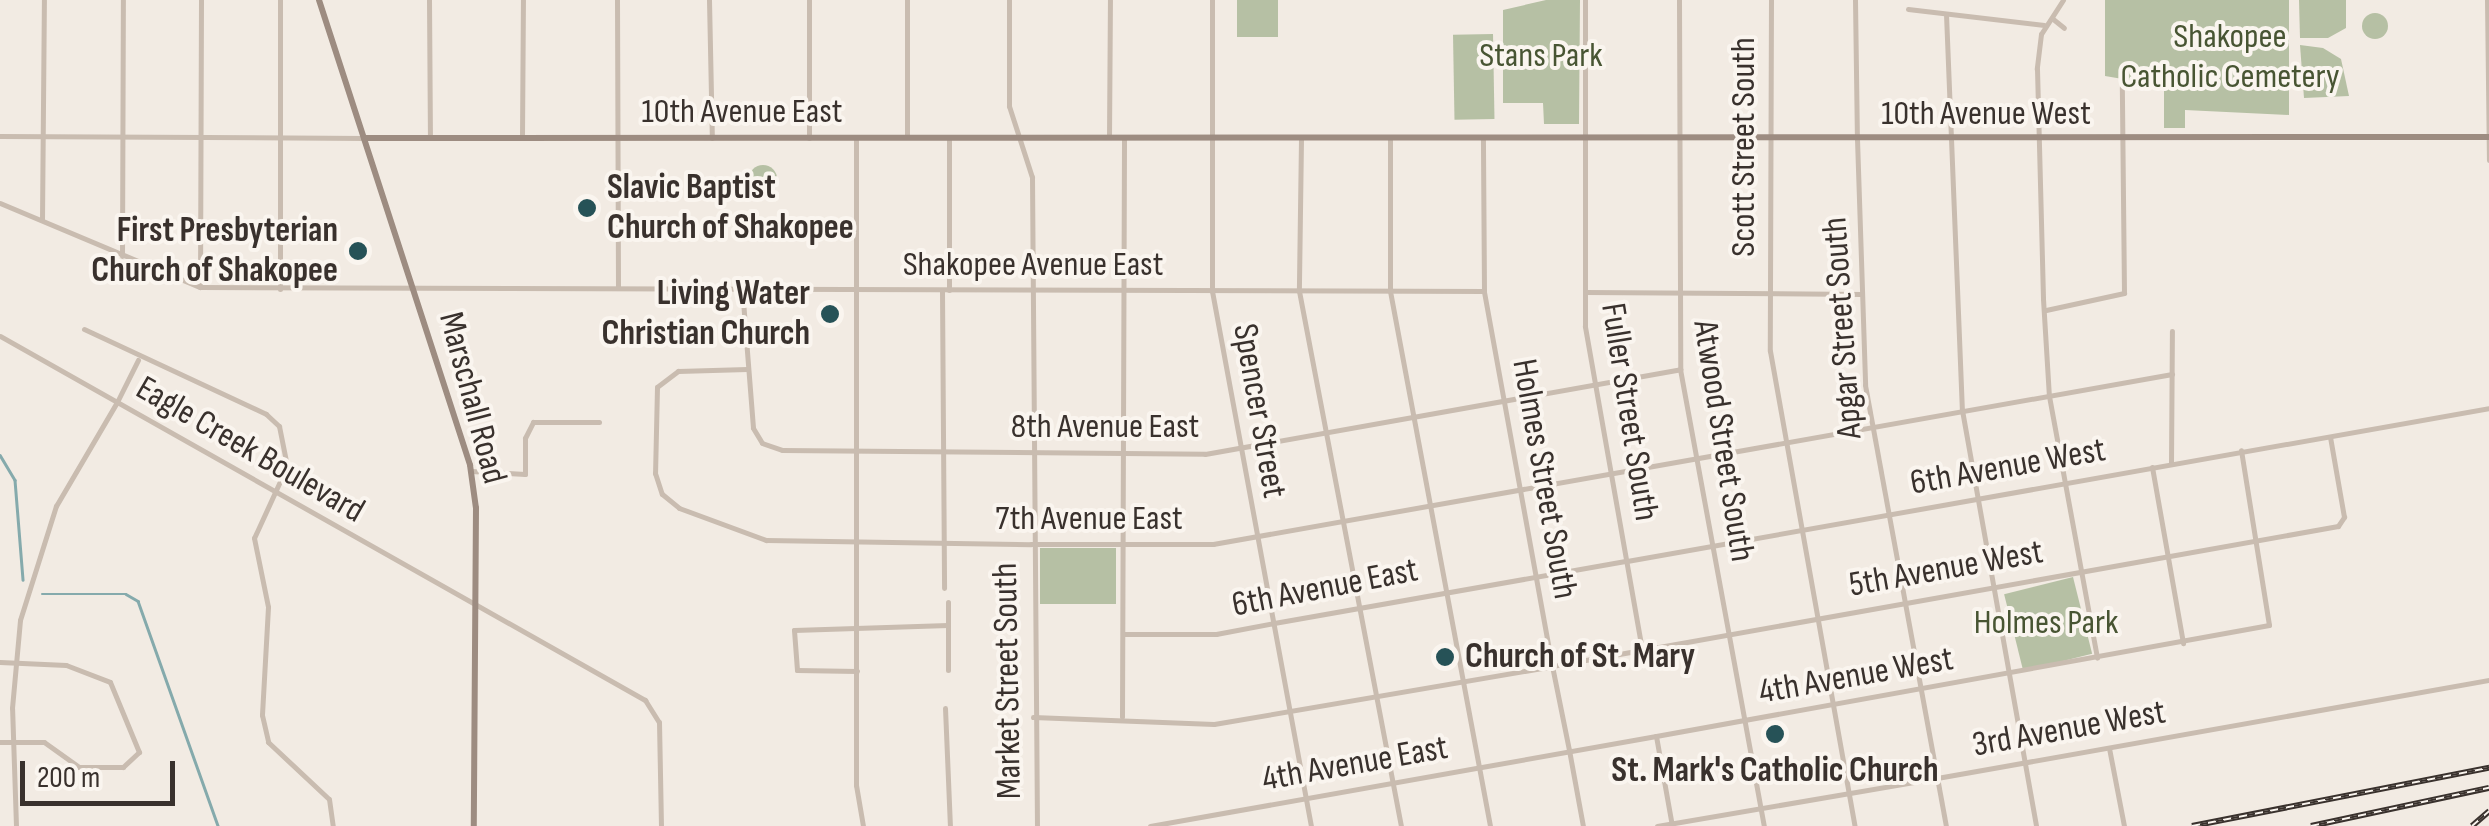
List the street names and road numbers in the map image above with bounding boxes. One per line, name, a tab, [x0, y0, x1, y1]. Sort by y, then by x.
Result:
street label: Scott Street South	[1723, 37, 1765, 257]
street label: 10th Avenue East	[642, 91, 842, 133]
street label: 10th Avenue West	[1881, 93, 2091, 135]
street label: Apgar Street South	[1814, 216, 1872, 440]
street label: Shakopee Avenue East	[903, 244, 1163, 286]
street label: Fuller Street South	[1591, 300, 1667, 524]
street label: Marschall Road	[429, 308, 515, 488]
street label: Atwood Street South	[1683, 317, 1763, 565]
street label: Spencer Street	[1223, 321, 1295, 501]
street label: Holmes Street South	[1502, 356, 1586, 602]
street label: Eagle Creek Boulevard	[128, 368, 372, 532]
street label: 8th Avenue East	[1011, 406, 1199, 448]
street label: 6th Avenue West	[1907, 429, 2109, 505]
street label: 7th Avenue East	[995, 498, 1183, 540]
street label: 5th Avenue West	[1846, 531, 2046, 607]
street label: 6th Avenue East	[1229, 549, 1421, 627]
street label: Market Street South	[985, 562, 1031, 800]
street label: 4th Avenue West	[1756, 638, 1956, 714]
street label: 3rd Avenue West	[1969, 691, 2169, 767]
street label: 4th Avenue East	[1259, 727, 1451, 801]

